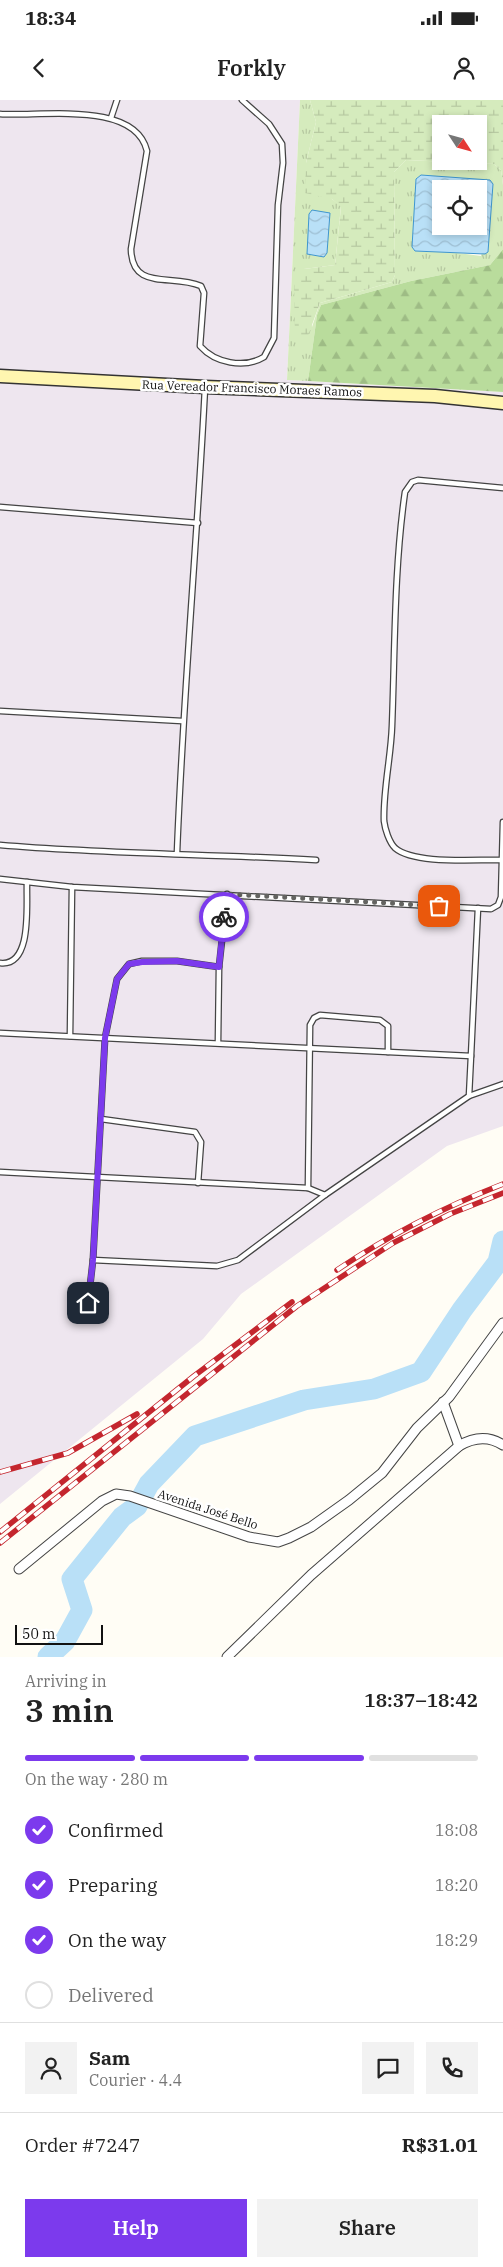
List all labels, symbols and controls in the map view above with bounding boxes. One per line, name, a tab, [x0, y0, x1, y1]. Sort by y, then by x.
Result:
text: 18:34	[25, 6, 76, 30]
text: Forkly	[217, 53, 286, 82]
icon: back	[25, 54, 53, 82]
icon: person	[450, 54, 478, 82]
north arrow	[432, 115, 488, 170]
map controls	[432, 115, 487, 235]
button: locate	[432, 180, 487, 235]
street label: Rua Vereador Francisco Moraes Ramos	[142, 377, 362, 399]
pin	[418, 885, 460, 927]
courier	[199, 892, 249, 942]
icon: bag	[425, 892, 453, 920]
icon: bike	[210, 903, 238, 931]
pin	[67, 1282, 109, 1324]
icon: home	[74, 1289, 102, 1317]
street label: Avenida José Bello	[156, 1486, 260, 1532]
scale bar	[15, 1622, 102, 1645]
text: 50 m	[22, 1625, 55, 1643]
text: Arriving in	[25, 1671, 107, 1691]
text: 18:37–18:42	[364, 1688, 478, 1712]
text: 3 min	[25, 1689, 114, 1731]
text: On the way · 280 m	[25, 1769, 168, 1789]
icon: check	[25, 1816, 53, 1844]
text: Confirmed	[68, 1818, 163, 1842]
text: 18:08	[435, 1820, 478, 1840]
icon: check	[25, 1871, 53, 1899]
text: Preparing	[68, 1873, 157, 1897]
text: 18:20	[435, 1875, 478, 1895]
icon: check	[25, 1926, 53, 1954]
text: On the way	[68, 1928, 166, 1952]
text: 18:29	[435, 1930, 478, 1950]
text: Delivered	[68, 1983, 154, 2007]
button: person	[25, 2042, 77, 2094]
button: chat	[362, 2042, 414, 2094]
button: phone	[426, 2042, 478, 2094]
text: Sam	[89, 2046, 130, 2070]
text: Courier · 4.4	[89, 2070, 182, 2090]
text: Order #7247	[25, 2133, 140, 2157]
text: R$31.01	[402, 2133, 478, 2157]
button: Help	[25, 2199, 247, 2257]
button: Share	[257, 2199, 478, 2257]

